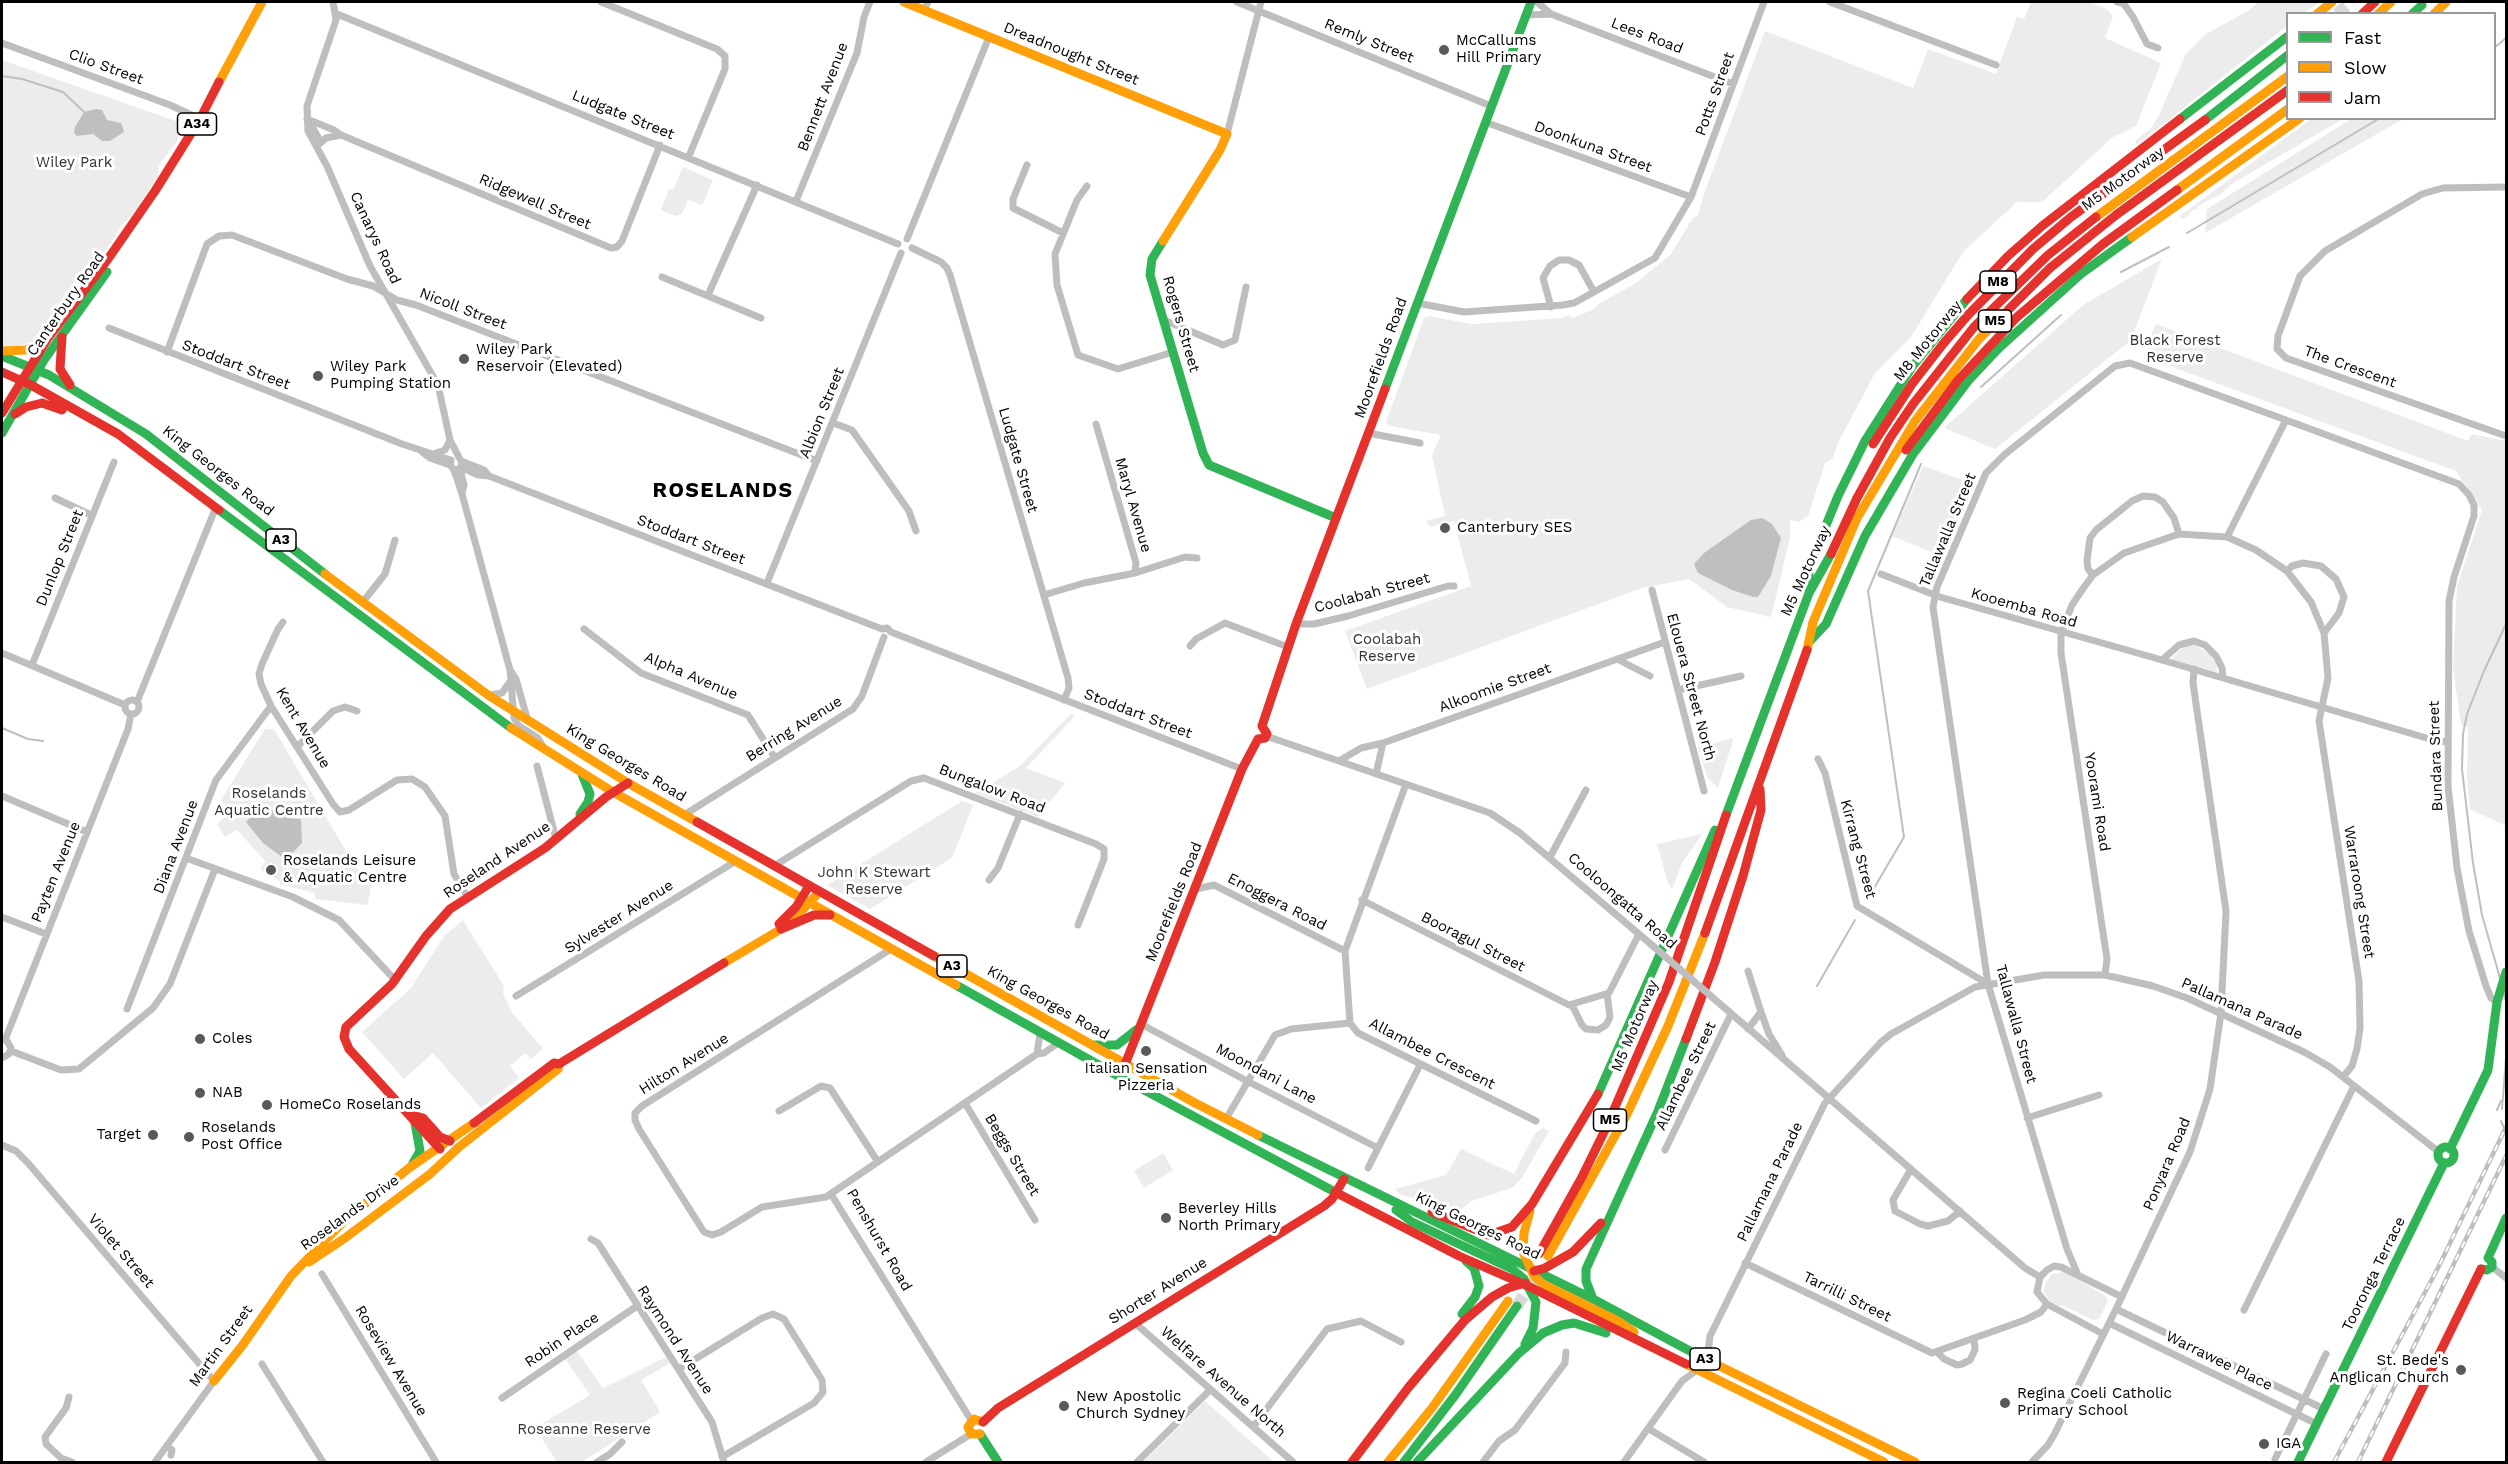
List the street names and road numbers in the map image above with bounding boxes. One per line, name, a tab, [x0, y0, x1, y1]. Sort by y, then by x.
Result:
street label: Lees Road	[1608, 14, 1686, 58]
street label: Remly Street	[1322, 15, 1416, 67]
street label: Dreadnought Street	[1001, 19, 1141, 89]
street label: Bennett Avenue	[794, 40, 852, 154]
street label: Clio Street	[66, 45, 146, 89]
street label: Potts Street	[1692, 50, 1738, 138]
street label: Ludgate Street	[569, 86, 677, 144]
road number: A34	[178, 113, 216, 135]
street label: Doonkuna Street	[1532, 117, 1654, 177]
street label: M5 Motorway	[2078, 143, 2168, 215]
street label: Ridgewell Street	[476, 170, 594, 234]
street label: Canarys Road	[346, 189, 404, 287]
street label: Canterbury Road	[23, 248, 109, 360]
road number: M8	[1980, 271, 2016, 293]
street label: Rogers Street	[1159, 274, 1203, 374]
street label: Nicoll Street	[417, 284, 509, 334]
street label: Moorefields Road	[1351, 295, 1411, 421]
street label: M8 Motorway	[1890, 297, 1966, 385]
road number: M5	[1978, 310, 2012, 332]
street label: Stoddart Street	[179, 336, 293, 394]
street label: The Crescent	[2301, 342, 2399, 392]
street label: Albion Street	[796, 365, 848, 461]
street label: Ludgate Street	[994, 405, 1042, 515]
street label: King Georges Road	[159, 422, 277, 520]
street label: Maryl Avenue	[1111, 455, 1155, 555]
street label: Tallawalla Street	[1916, 470, 1980, 590]
street label: Dunlop Street	[32, 507, 88, 609]
street label: Stoddart Street	[634, 511, 748, 569]
street label: M5 Motorway	[1777, 523, 1835, 619]
road number: A3	[266, 529, 296, 551]
street label: Coolabah Street	[1312, 569, 1432, 617]
street label: Kooemba Road	[1969, 584, 2079, 632]
street label: Elouera Street North	[1663, 611, 1719, 763]
street label: Alpha Avenue	[642, 648, 740, 704]
street label: Alkoomie Street	[1437, 659, 1553, 717]
street label: Kent Avenue	[272, 684, 334, 772]
street label: Stoddart Street	[1081, 685, 1195, 743]
street label: Berring Avenue	[743, 692, 845, 766]
street label: Bundara Street	[2425, 700, 2447, 812]
street label: King Georges Road	[563, 720, 689, 806]
street label: Yoorami Road	[2080, 751, 2114, 853]
street label: Bungalow Road	[936, 760, 1048, 818]
street label: Diana Avenue	[150, 797, 202, 897]
street label: Kirrang Street	[1836, 797, 1880, 901]
street label: Roseland Avenue	[440, 818, 554, 902]
street label: Payten Avenue	[28, 819, 84, 925]
street label: Warraroong Street	[2340, 824, 2378, 960]
street label: Moorefields Road	[1142, 840, 1206, 964]
street label: Cooloongatta Road	[1564, 849, 1680, 953]
street label: Enoggera Road	[1225, 869, 1329, 935]
street label: Sylvester Avenue	[561, 876, 677, 958]
street label: Booragul Street	[1418, 908, 1528, 976]
road number: A3	[937, 955, 967, 977]
street label: King Georges Road	[984, 962, 1112, 1044]
street label: Tallawalla Street	[1991, 963, 2041, 1085]
street label: Pallamana Parade	[2178, 974, 2306, 1044]
street label: M5 Motorway	[1608, 977, 1662, 1075]
street label: Allambee Crescent	[1366, 1014, 1498, 1094]
street label: Allambee Street	[1652, 1019, 1720, 1133]
street label: Hilton Avenue	[636, 1029, 732, 1099]
street label: Moondani Lane	[1212, 1040, 1320, 1108]
road number: M5	[1594, 1109, 1626, 1131]
street label: Beggs Street	[980, 1111, 1044, 1199]
street label: Ponyara Road	[2139, 1115, 2195, 1213]
street label: Pallamana Parade	[1733, 1119, 1807, 1245]
street label: Roselands Drive	[297, 1171, 403, 1255]
street label: Penshurst Road	[842, 1186, 916, 1294]
street label: King Georges Road	[1413, 1188, 1543, 1264]
street label: Violet Street	[84, 1210, 158, 1292]
street label: Tooronga Terrace	[2339, 1214, 2409, 1334]
street label: Shorter Avenue	[1105, 1253, 1211, 1329]
street label: Tarrilli Street	[1800, 1268, 1894, 1326]
street label: Raymond Avenue	[633, 1282, 717, 1398]
street label: Martin Street	[185, 1302, 257, 1390]
street label: Roseview Avenue	[351, 1302, 431, 1420]
street label: Robin Place	[521, 1309, 603, 1371]
street label: Welfare Avenue North	[1157, 1323, 1289, 1441]
street label: Warrawee Place	[2163, 1327, 2275, 1395]
road number: A3	[1690, 1348, 1720, 1370]

